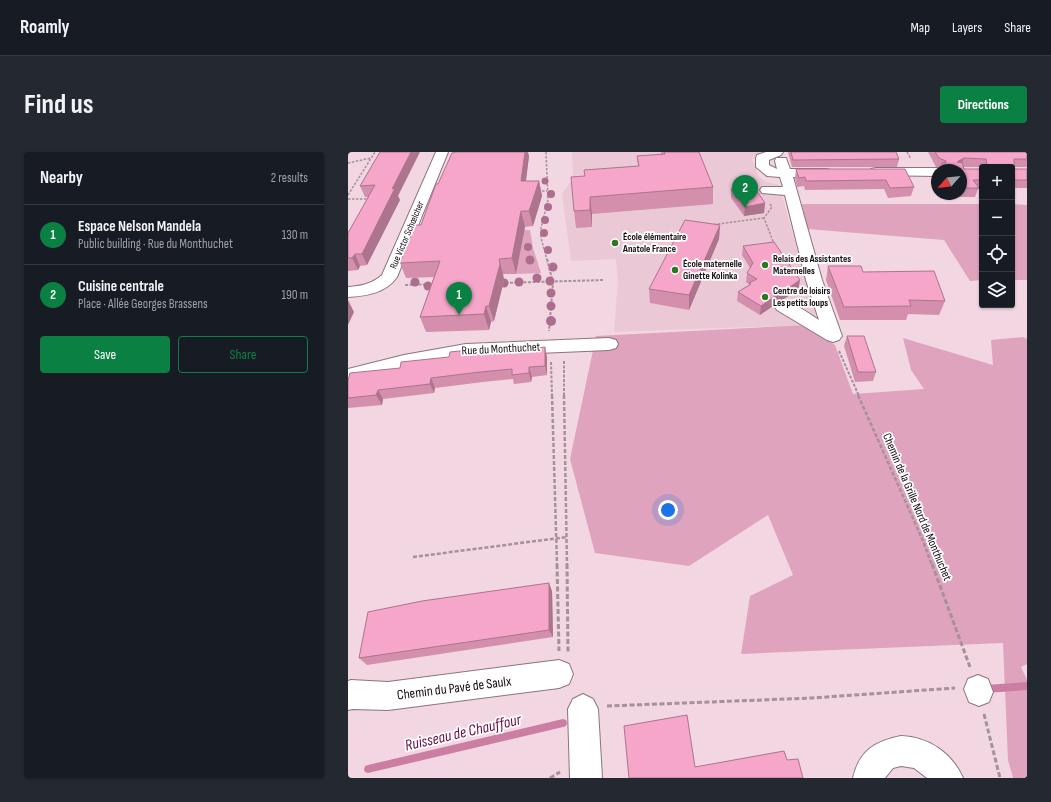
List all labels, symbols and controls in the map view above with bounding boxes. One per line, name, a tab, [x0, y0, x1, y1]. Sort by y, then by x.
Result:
text: Roamly	[20, 16, 70, 39]
text: Map	[910, 19, 930, 36]
text: Layers	[952, 19, 982, 36]
text: Share	[1004, 19, 1031, 36]
button: Directions	[940, 86, 1027, 123]
text: Find us	[24, 88, 93, 121]
north arrow	[931, 164, 967, 200]
map controls	[979, 164, 1015, 308]
button: +	[979, 164, 1015, 200]
text: Nearby	[40, 168, 83, 188]
text: 2 results	[271, 170, 308, 186]
pin: 2	[732, 175, 758, 208]
street label: Rue Victor Schœlcher	[387, 199, 427, 271]
button: −	[979, 200, 1015, 236]
text: Espace Nelson Mandela	[78, 217, 201, 236]
text: 1	[50, 227, 56, 243]
text: 130 m	[282, 227, 308, 243]
place label: École élémentaire Anatole France	[622, 231, 686, 255]
text: Public building · Rue du Monthuchet	[78, 236, 233, 252]
button: locate	[979, 236, 1015, 272]
marker: École élémentaire Anatole France	[610, 238, 620, 248]
place label: Relais des Assistantes Maternelles	[773, 253, 851, 277]
place label: École maternelle Ginette Kolinka	[683, 258, 742, 282]
marker: Relais des Assistantes Maternelles	[760, 260, 770, 270]
marker: École maternelle Ginette Kolinka	[670, 265, 680, 275]
button: layers	[979, 272, 1015, 308]
text: Cuisine centrale	[78, 277, 164, 296]
pin: 1	[446, 282, 472, 315]
place label: Centre de loisirs Les petits loups	[773, 285, 830, 309]
text: 2	[50, 287, 56, 303]
text: 190 m	[281, 287, 308, 303]
marker: Centre de loisirs Les petits loups	[760, 292, 770, 302]
text: Place · Allée Georges Brassens	[78, 296, 208, 312]
button: Save	[40, 336, 170, 373]
button: Share	[178, 336, 308, 373]
street label: Rue du Monthuchet	[461, 339, 541, 359]
street label: Chemin de la Grille Nord de Monthuchet	[879, 431, 955, 583]
your location	[658, 500, 678, 520]
street label: Chemin du Pavé de Saulx	[396, 672, 513, 703]
water label: Ruisseau de Chauffour	[403, 710, 523, 756]

